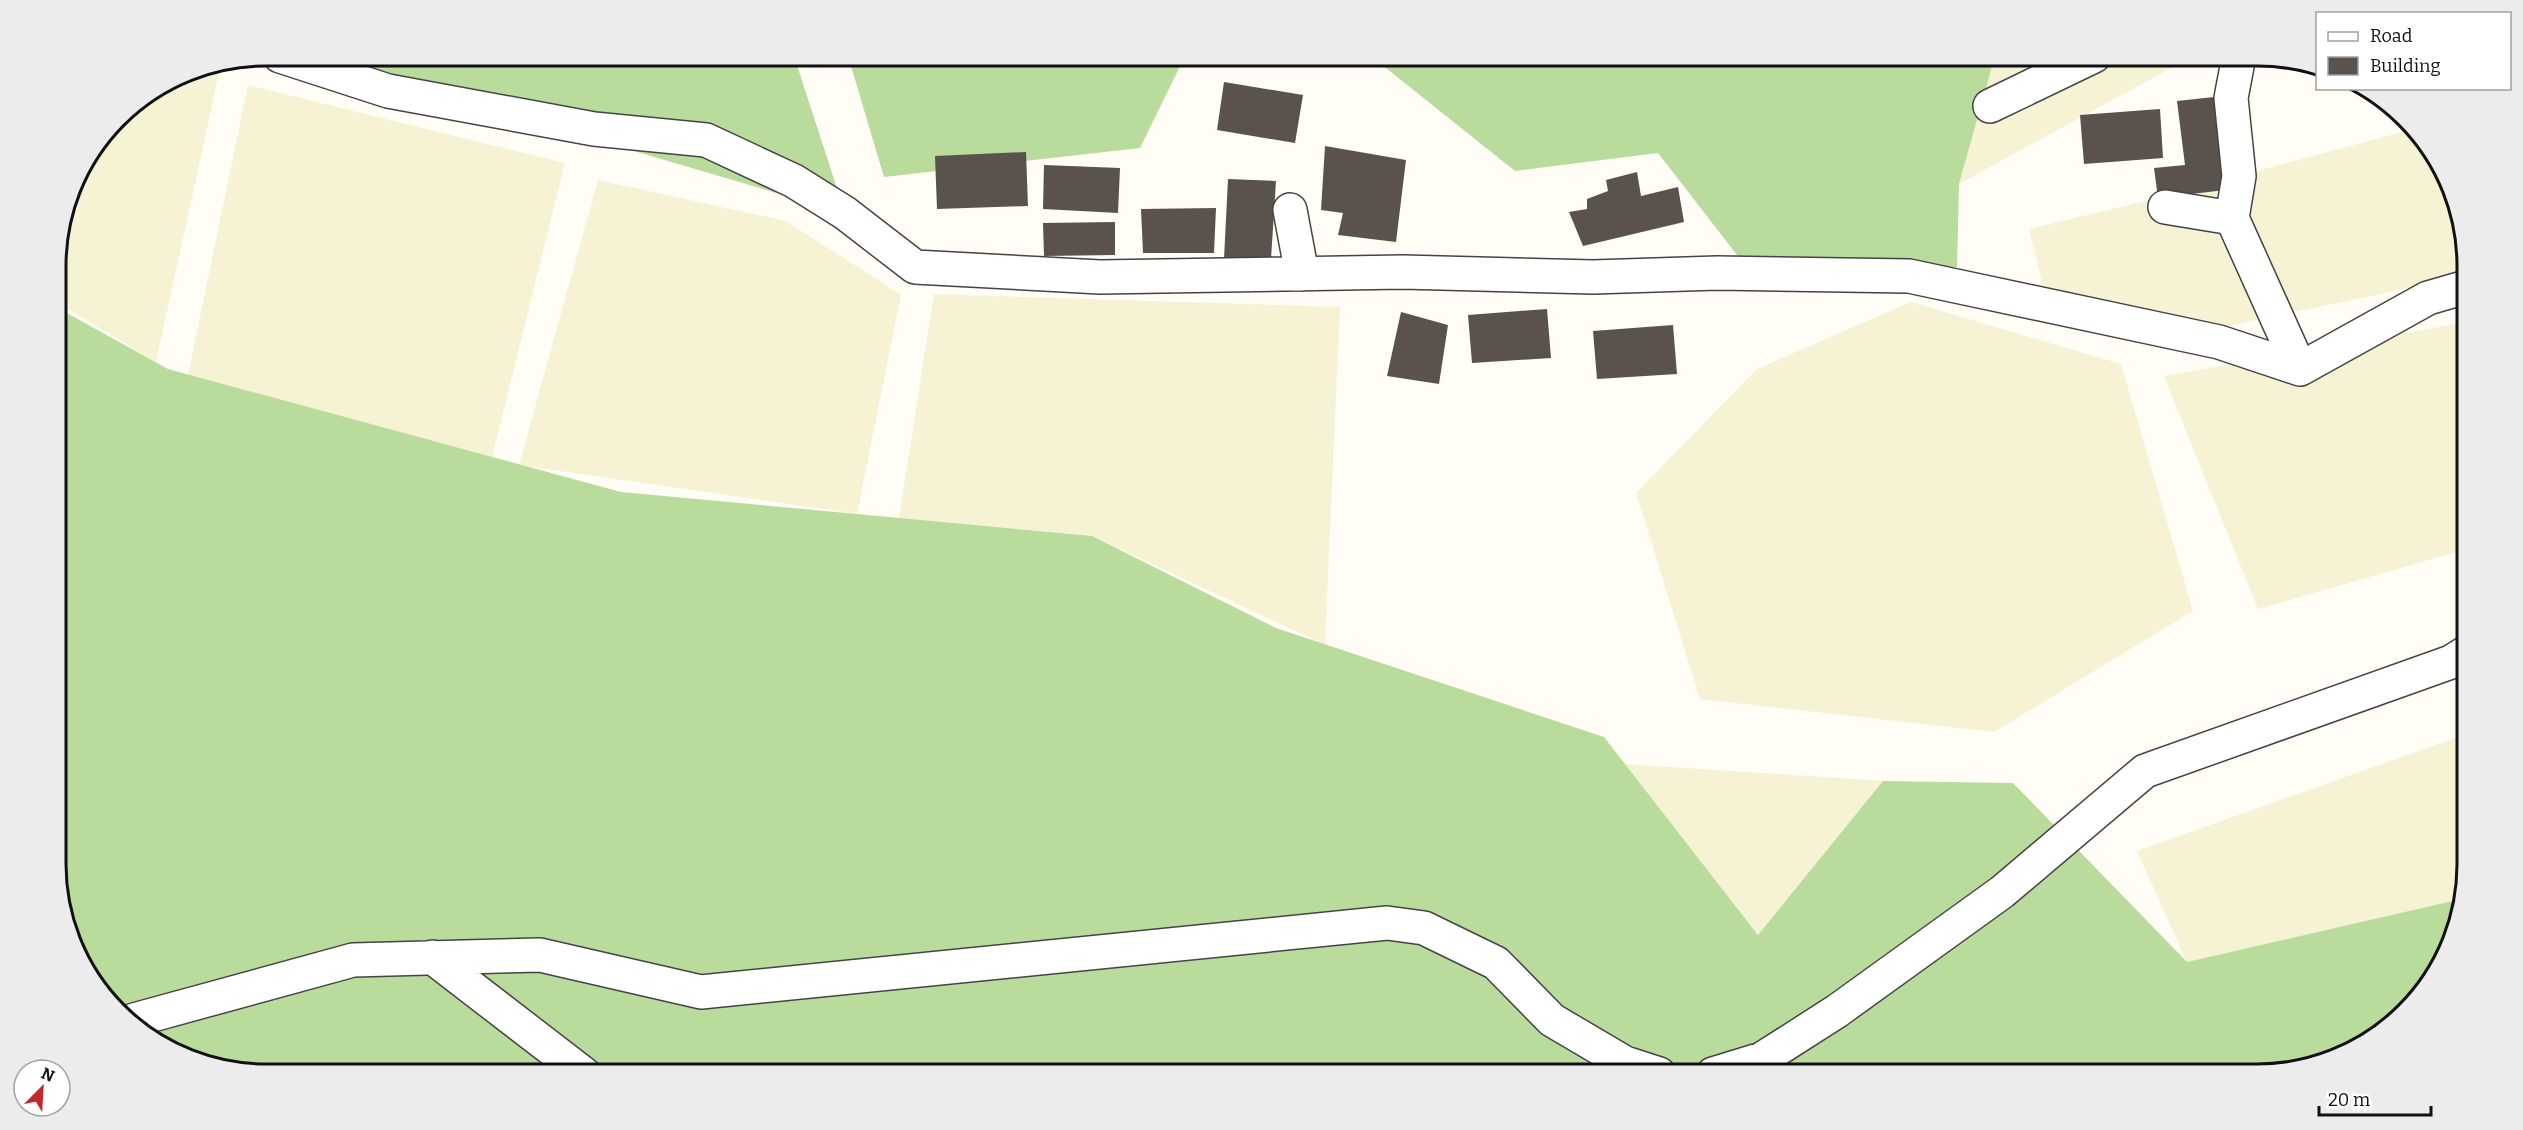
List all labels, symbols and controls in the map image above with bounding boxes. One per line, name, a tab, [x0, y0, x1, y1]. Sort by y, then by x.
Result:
legend	[2316, 12, 2511, 90]
text: Road	[2370, 25, 2413, 47]
text: Building	[2370, 55, 2441, 77]
north arrow	[12, 1058, 72, 1118]
text: N	[38, 1064, 57, 1086]
scale bar	[2319, 1079, 2432, 1117]
text: 20 m	[2328, 1089, 2370, 1111]

